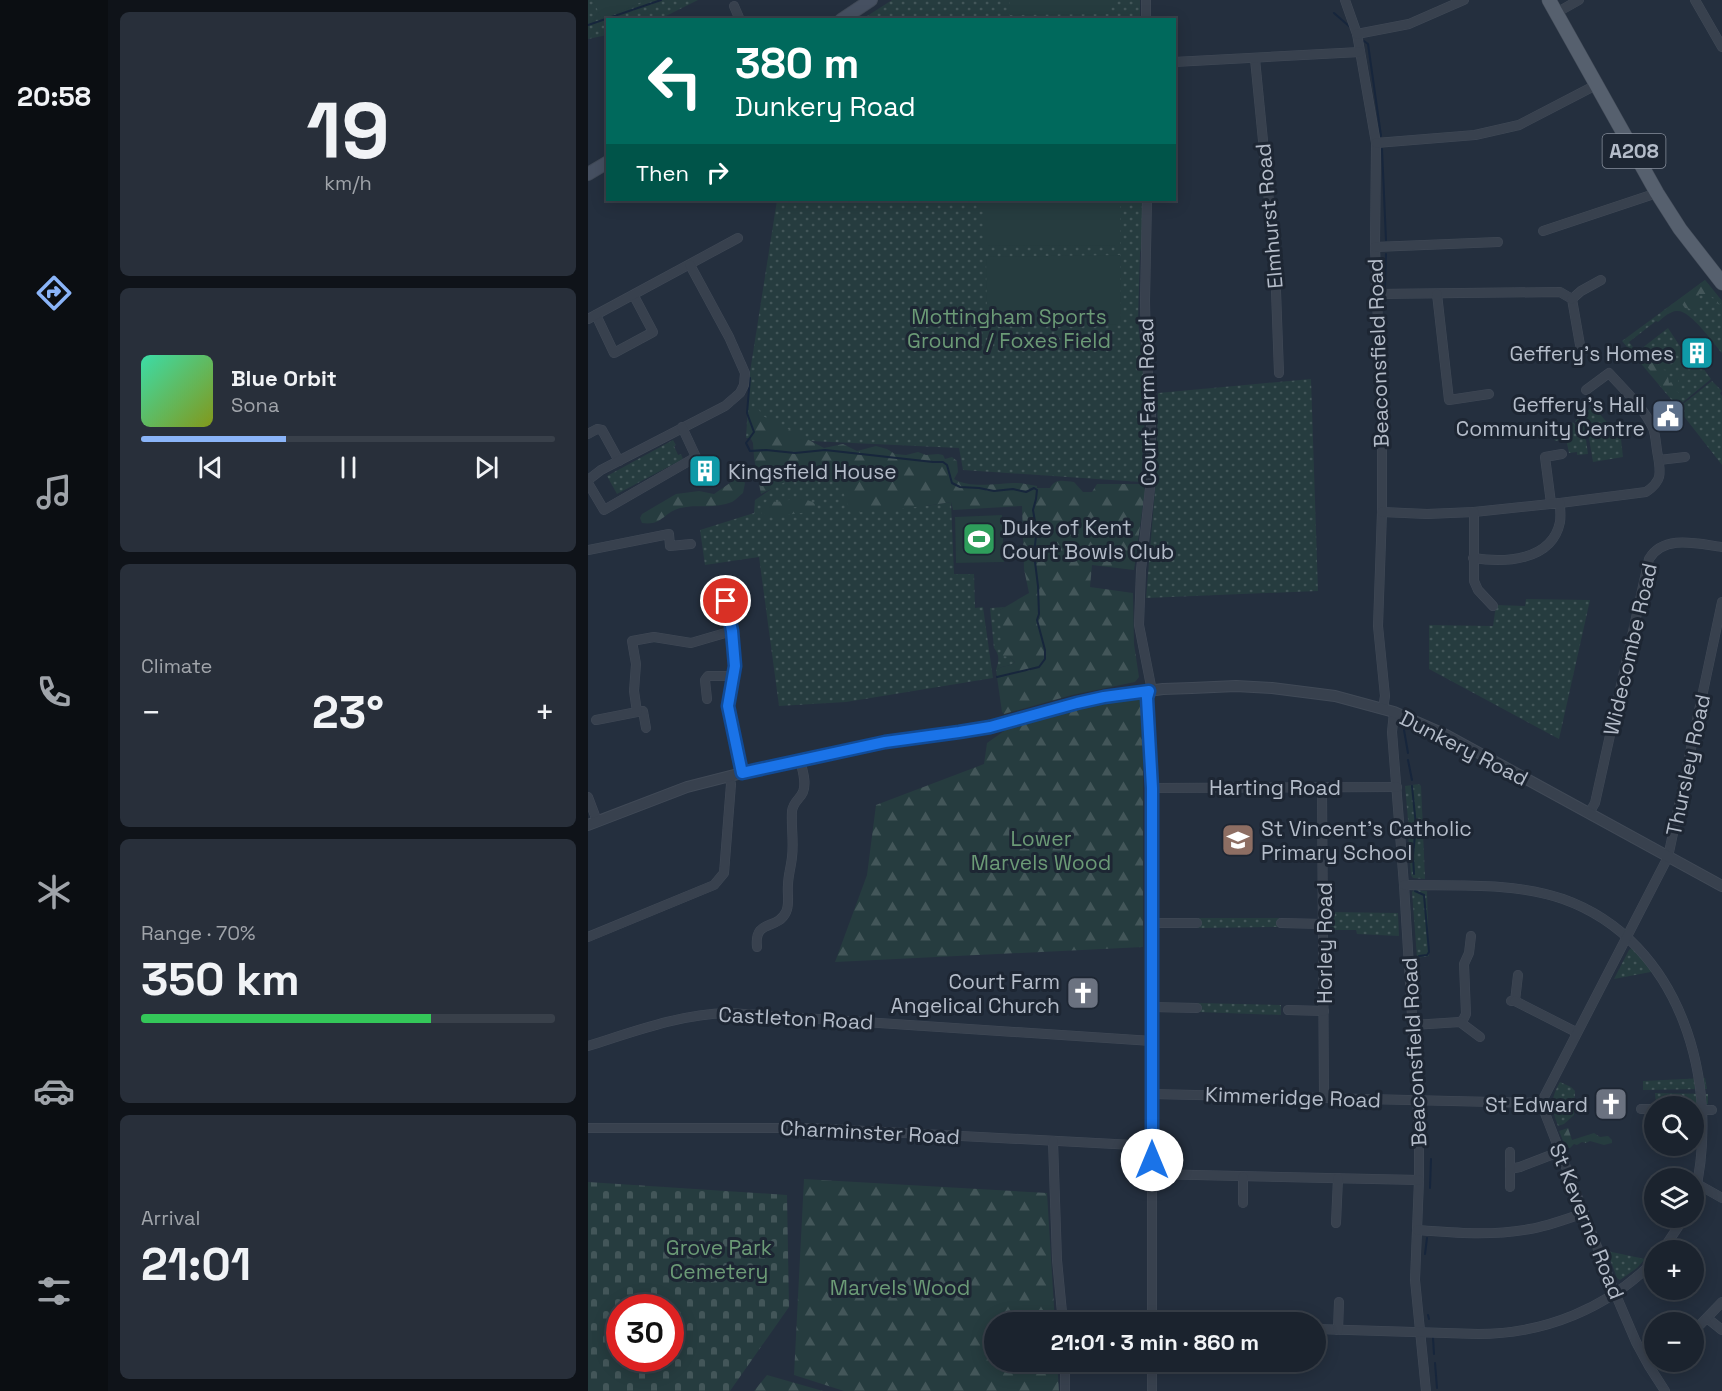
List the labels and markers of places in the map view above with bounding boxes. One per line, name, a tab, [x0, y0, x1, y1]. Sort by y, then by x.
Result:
building icon: Geffery's Homes	[1679, 335, 1715, 371]
place label: Geffery's Homes	[1509, 340, 1674, 367]
place label: Geffery's Hall Community Centre	[1456, 391, 1645, 442]
public building icon: Geffery's Hall Community Centre	[1650, 398, 1686, 434]
building icon: Kingsfield House	[687, 453, 723, 489]
place label: Kingsfield House	[728, 458, 897, 485]
place label: Duke of Kent Court Bowls Club	[1002, 514, 1174, 565]
sports icon: Duke of Kent Court Bowls Club	[961, 521, 997, 557]
pin	[700, 575, 751, 626]
place label: St Vincent's Catholic Primary School	[1261, 815, 1472, 866]
school or university icon: St Vincent's Catholic Primary School	[1220, 822, 1256, 858]
place label: Court Farm Angelical Church	[891, 968, 1060, 1019]
church icon: Court Farm Angelical Church	[1065, 975, 1101, 1011]
church icon: St Edward	[1593, 1086, 1629, 1122]
place label: St Edward	[1485, 1091, 1588, 1118]

